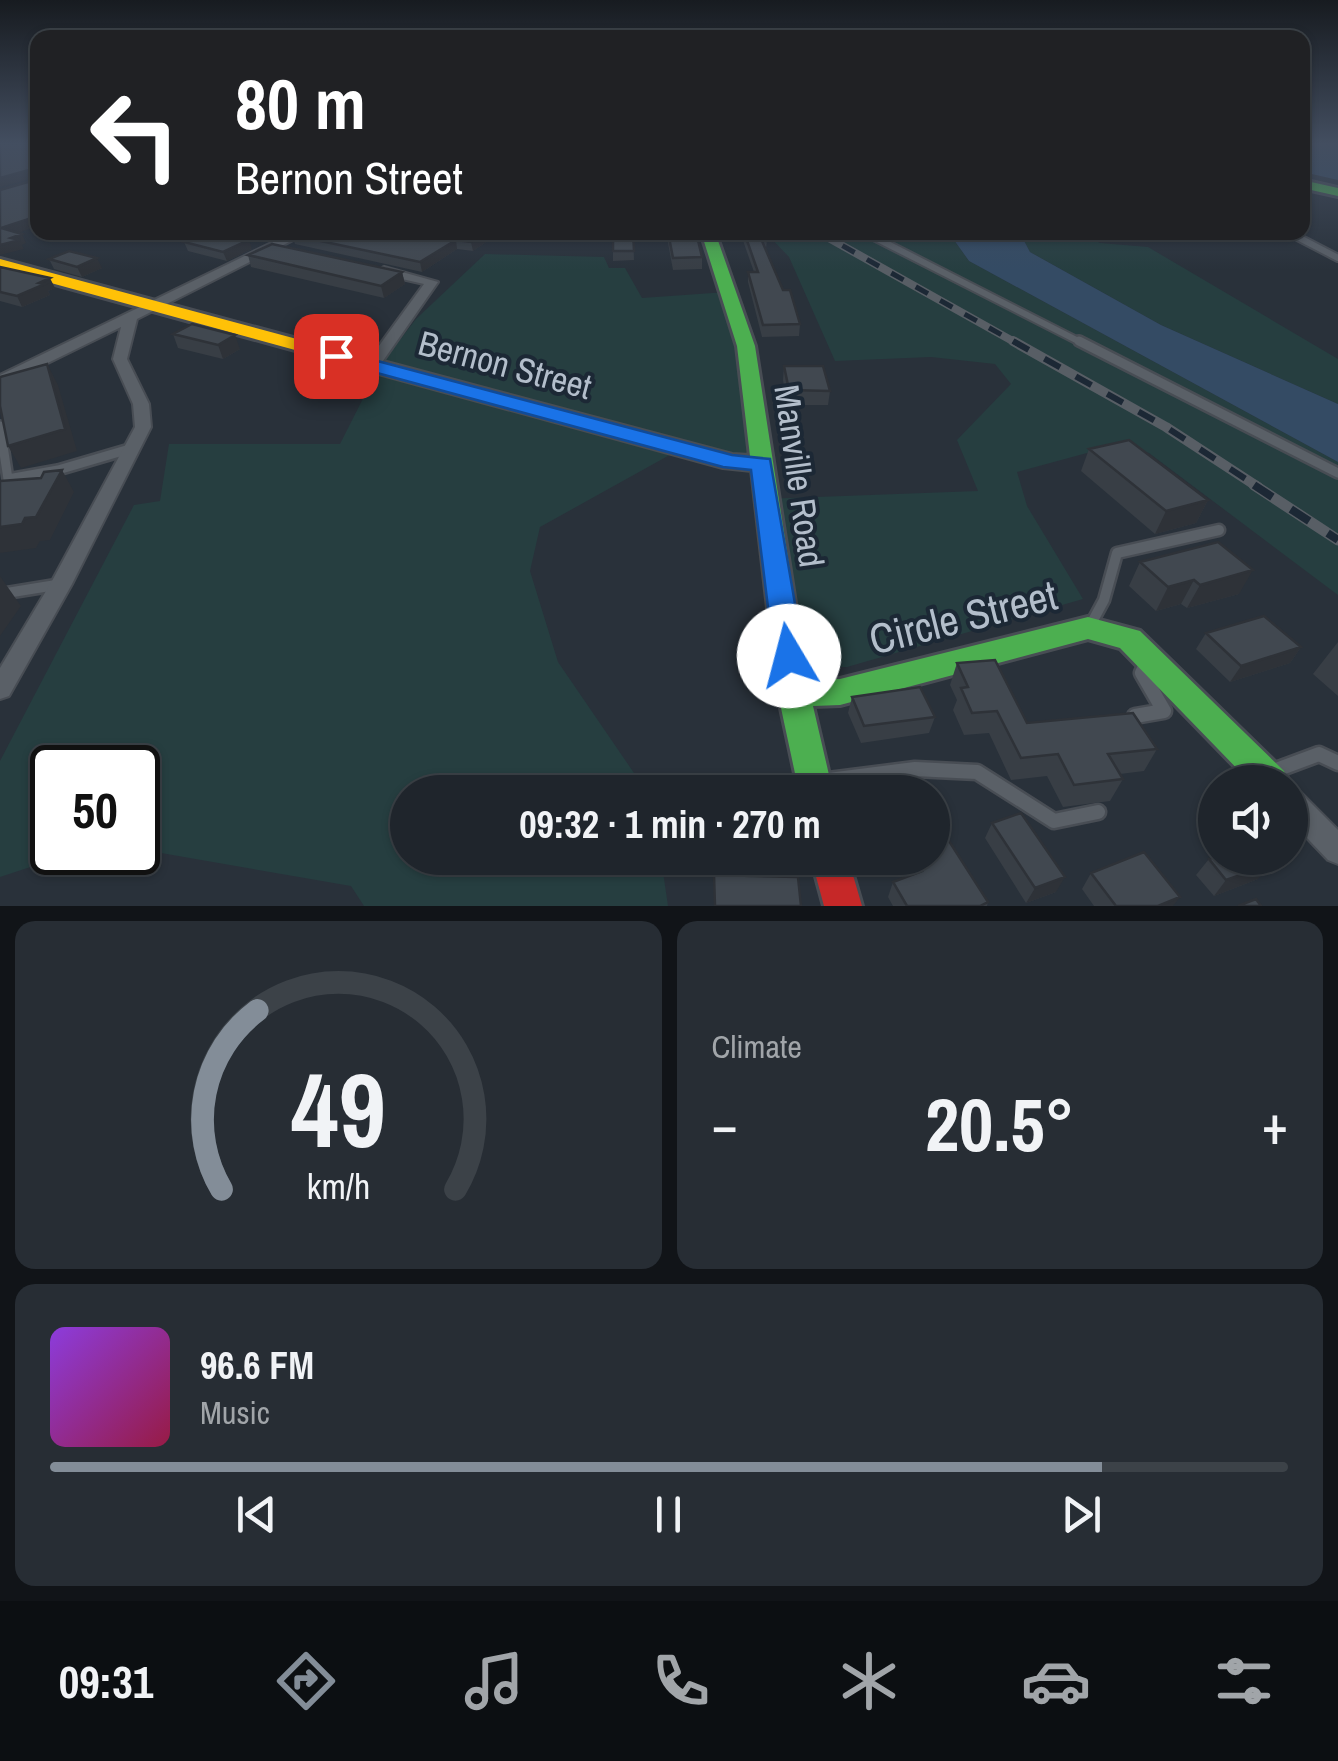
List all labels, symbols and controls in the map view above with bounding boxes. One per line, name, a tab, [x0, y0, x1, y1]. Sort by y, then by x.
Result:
text: 80 m	[235, 57, 366, 151]
icon: left	[70, 70, 200, 200]
text: Bernon Street	[235, 147, 463, 208]
pin	[294, 314, 379, 399]
street label: Bernon Street	[414, 319, 597, 410]
icon: arrive	[309, 329, 364, 384]
street label: Manville Road	[763, 382, 836, 570]
street label: Circle Street	[863, 567, 1063, 667]
position arrow	[737, 604, 841, 708]
speed limit sign: 50	[30, 745, 160, 875]
map controls	[1198, 765, 1308, 875]
button: sound	[1198, 765, 1308, 875]
text: 09:32 · 1 min · 270 m	[519, 799, 821, 850]
text: Climate	[712, 1025, 802, 1068]
text: 49	[291, 1039, 386, 1179]
text: 20.5°	[925, 1073, 1075, 1174]
text: −	[712, 1087, 738, 1161]
text: +	[1262, 1087, 1288, 1161]
text: km/h	[306, 1162, 370, 1210]
text: 96.6 FM	[200, 1340, 314, 1391]
text: Music	[200, 1391, 270, 1434]
icon: previous	[229, 1487, 284, 1542]
icon: pause	[641, 1487, 696, 1542]
icon: next	[1054, 1487, 1109, 1542]
icon: directions	[271, 1646, 341, 1716]
icon: music	[459, 1646, 529, 1716]
icon: phone	[646, 1646, 716, 1716]
icon: climate	[834, 1646, 904, 1716]
icon: car	[1021, 1646, 1091, 1716]
icon: filters	[1209, 1646, 1279, 1716]
text: 09:31	[59, 1651, 153, 1712]

